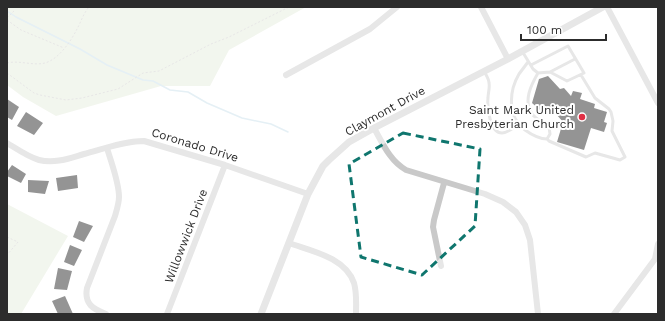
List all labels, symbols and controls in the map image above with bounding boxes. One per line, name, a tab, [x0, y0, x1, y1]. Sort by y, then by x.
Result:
scale bar	[521, 16, 606, 42]
text: 100 m	[527, 23, 562, 37]
street label: Claymont Drive	[342, 83, 428, 139]
place label: Saint Mark United Presbyterian Church	[455, 103, 574, 131]
marker: Saint Mark United Presbyterian Church	[577, 112, 587, 122]
street label: Coronado Drive	[150, 125, 240, 165]
street label: Willowwick Drive	[162, 187, 210, 285]

